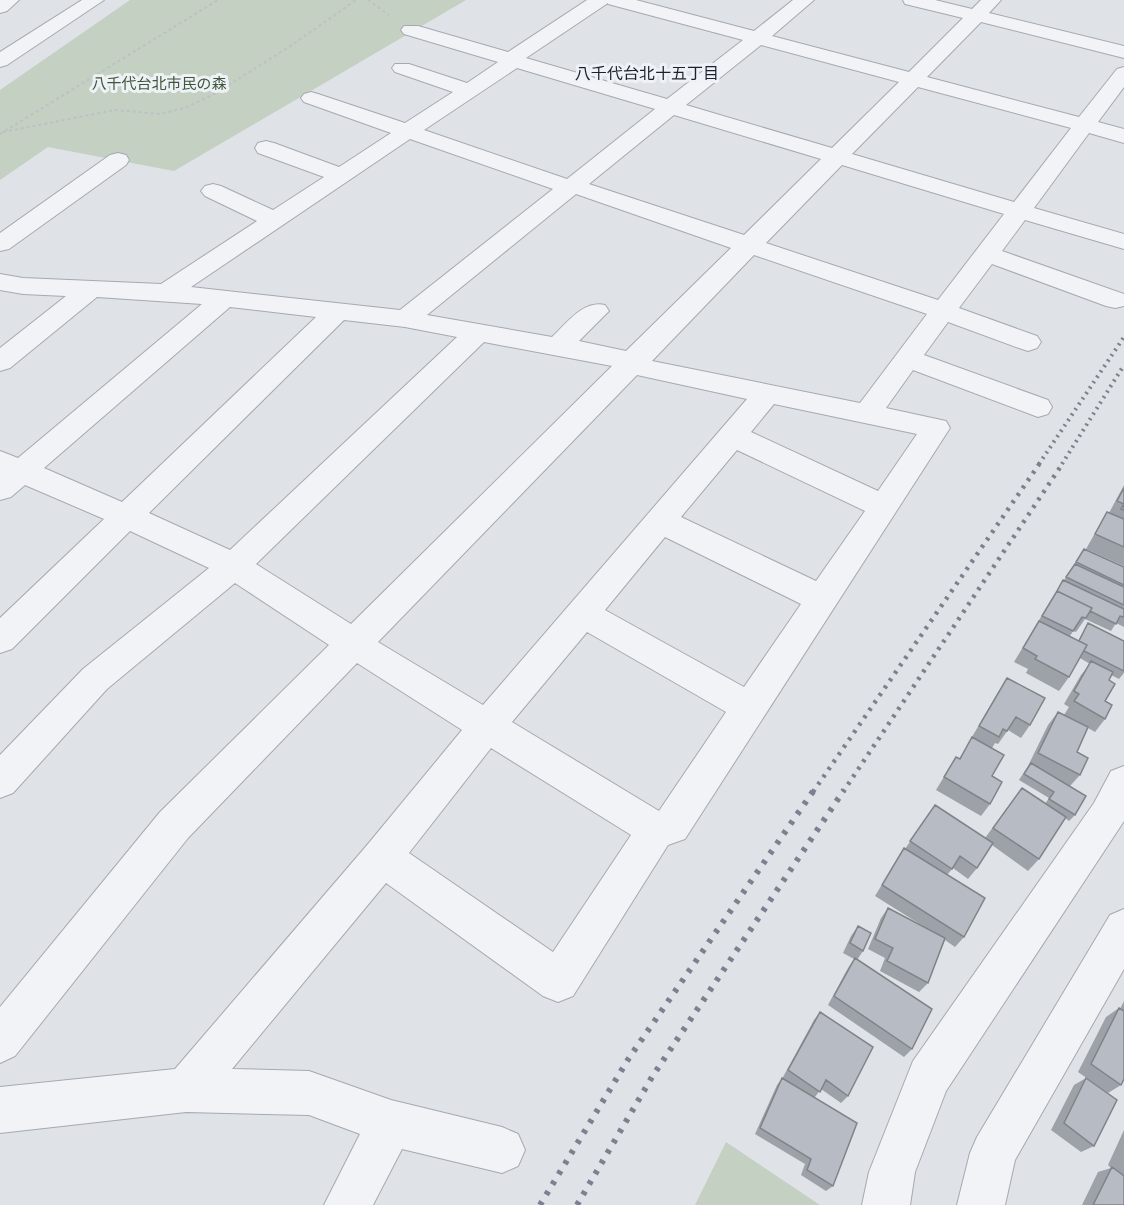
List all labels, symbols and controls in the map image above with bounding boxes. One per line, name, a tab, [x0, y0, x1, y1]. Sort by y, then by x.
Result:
district label: 八千代台北十五丁目	[575, 63, 719, 82]
park label: 八千代台北市民の森	[91, 74, 227, 92]

